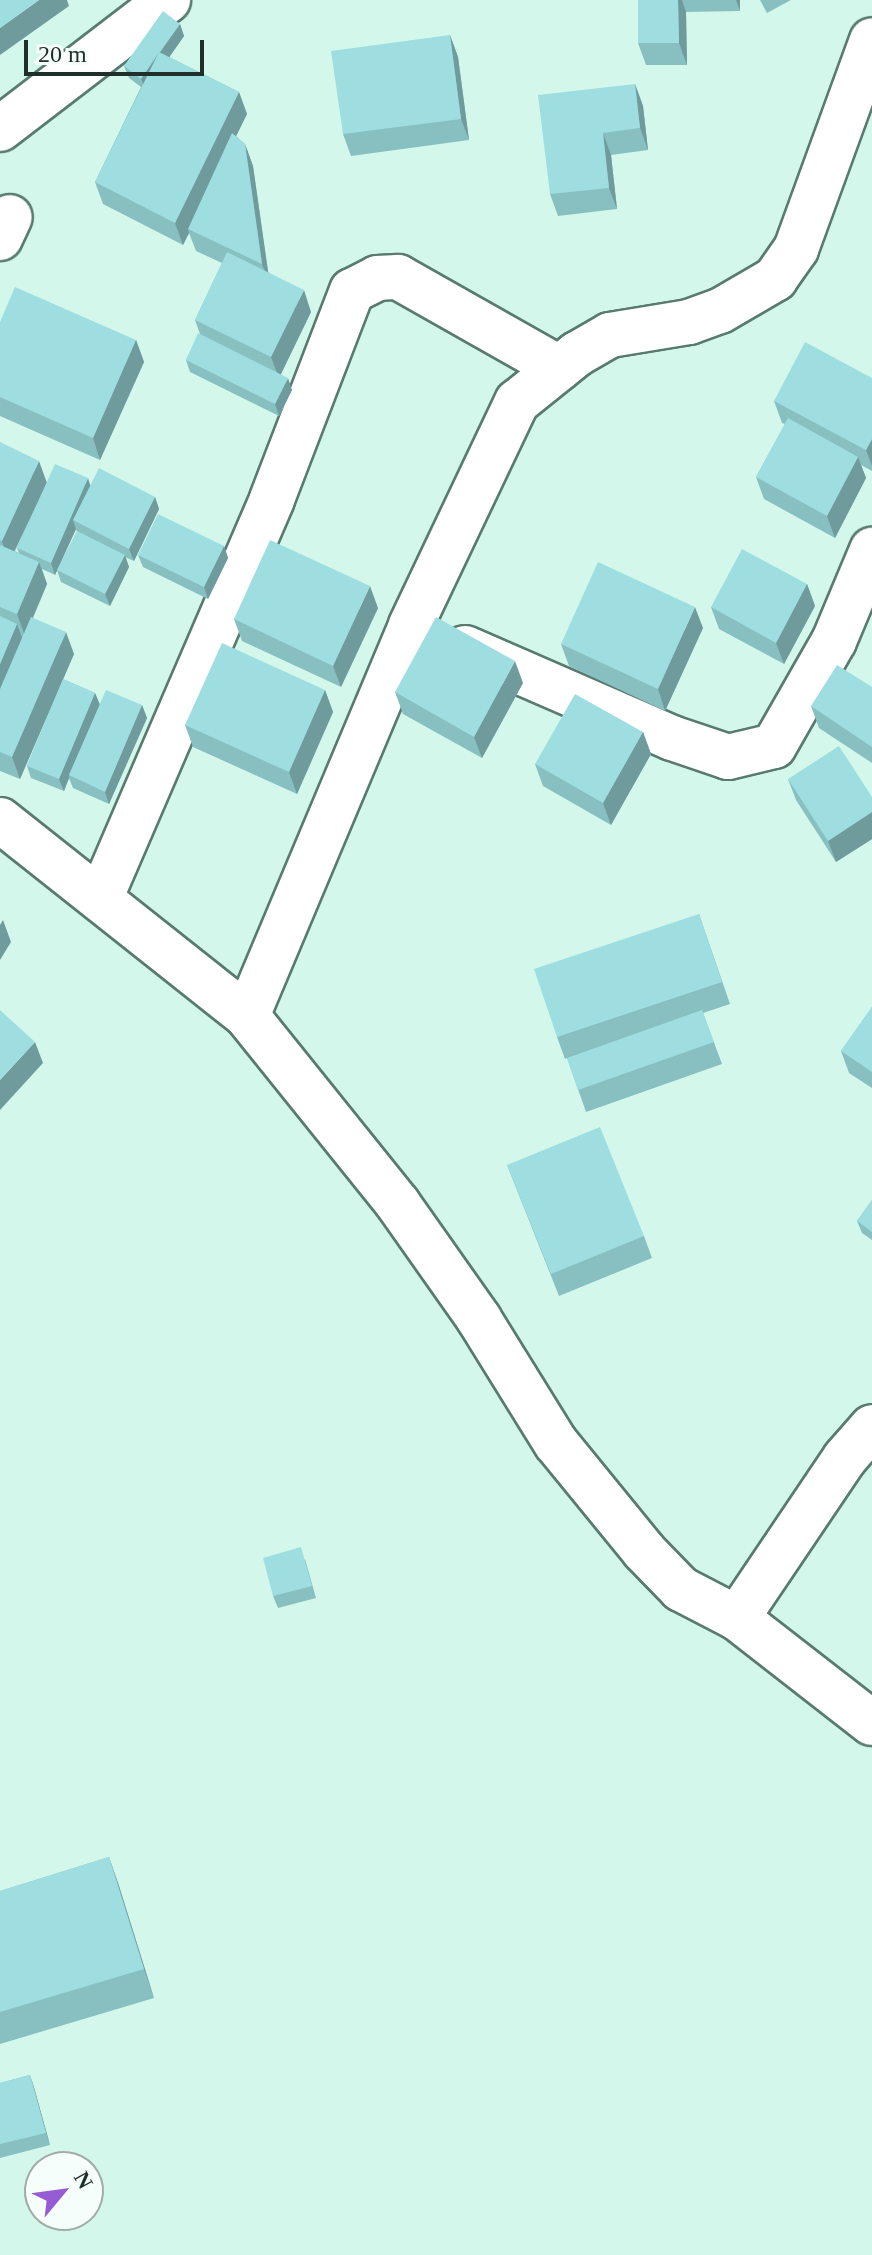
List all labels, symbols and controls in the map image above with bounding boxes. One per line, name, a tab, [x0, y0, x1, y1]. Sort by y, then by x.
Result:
scale bar	[28, 24, 208, 74]
text: 20 m	[38, 41, 87, 67]
north arrow	[24, 2151, 104, 2231]
text: N	[69, 2167, 98, 2193]

